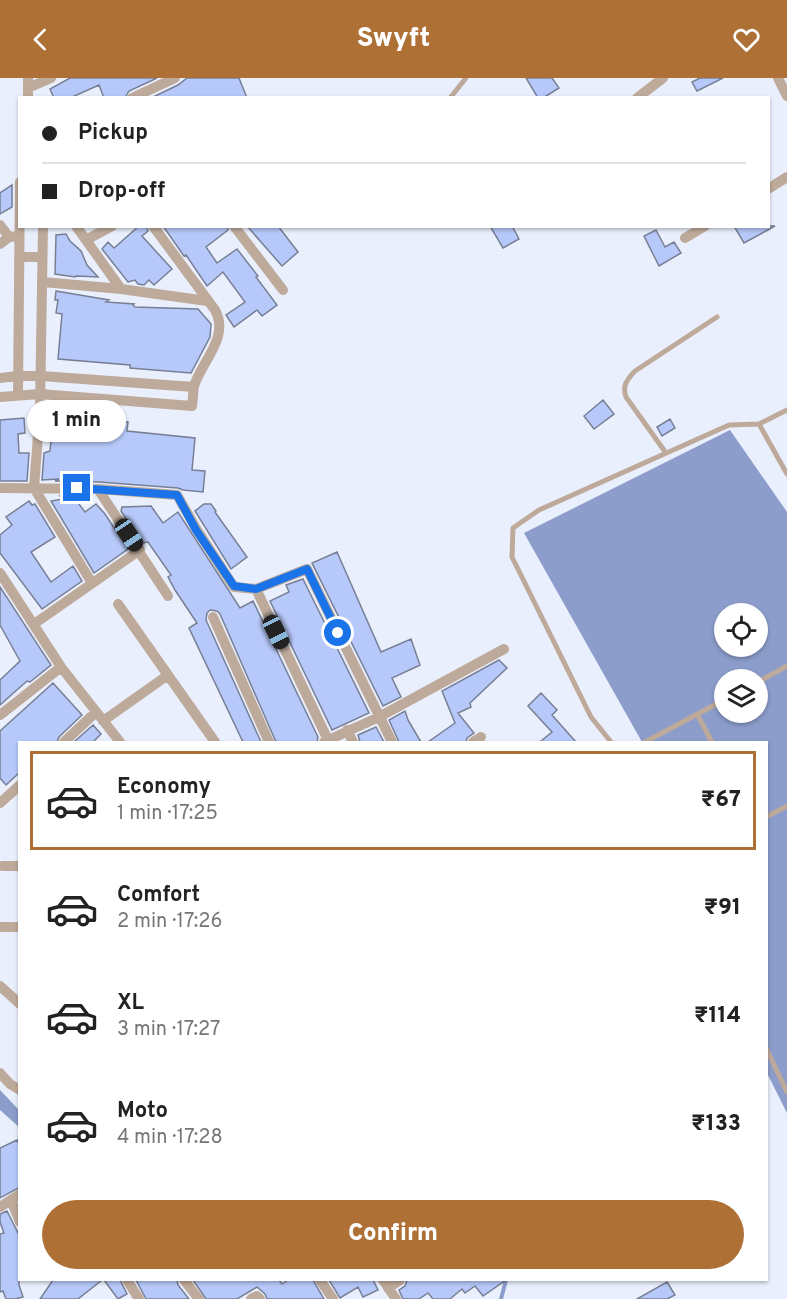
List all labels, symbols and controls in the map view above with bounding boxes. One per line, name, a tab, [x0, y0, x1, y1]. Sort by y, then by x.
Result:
text: Swyft	[357, 22, 430, 56]
icon: back	[24, 23, 57, 56]
icon: heart	[730, 23, 763, 56]
text: Pickup	[78, 120, 148, 147]
text: Drop-off	[78, 178, 165, 205]
callout: 1 min	[28, 401, 127, 443]
text: 1 min	[52, 408, 101, 434]
route end	[63, 474, 90, 501]
car	[111, 515, 147, 555]
map controls	[714, 603, 768, 723]
button: locate	[714, 603, 768, 657]
car	[260, 612, 292, 652]
route start	[324, 619, 351, 646]
button: layers	[714, 669, 768, 723]
icon: car	[45, 774, 99, 828]
text: Economy	[117, 774, 211, 801]
text: ₹67	[701, 787, 741, 814]
text: 1 min · 17:25	[117, 801, 218, 827]
icon: car	[45, 882, 99, 936]
text: Comfort	[117, 882, 200, 909]
text: ₹91	[704, 895, 741, 922]
text: 2 min · 17:26	[117, 909, 222, 935]
icon: car	[45, 990, 99, 1044]
text: XL	[117, 990, 144, 1017]
text: ₹114	[694, 1003, 741, 1030]
text: 3 min · 17:27	[117, 1017, 220, 1043]
icon: car	[45, 1098, 99, 1152]
text: Moto	[117, 1098, 168, 1125]
text: ₹133	[691, 1111, 741, 1138]
text: 4 min · 17:28	[117, 1125, 223, 1151]
button: Confirm	[42, 1200, 744, 1269]

